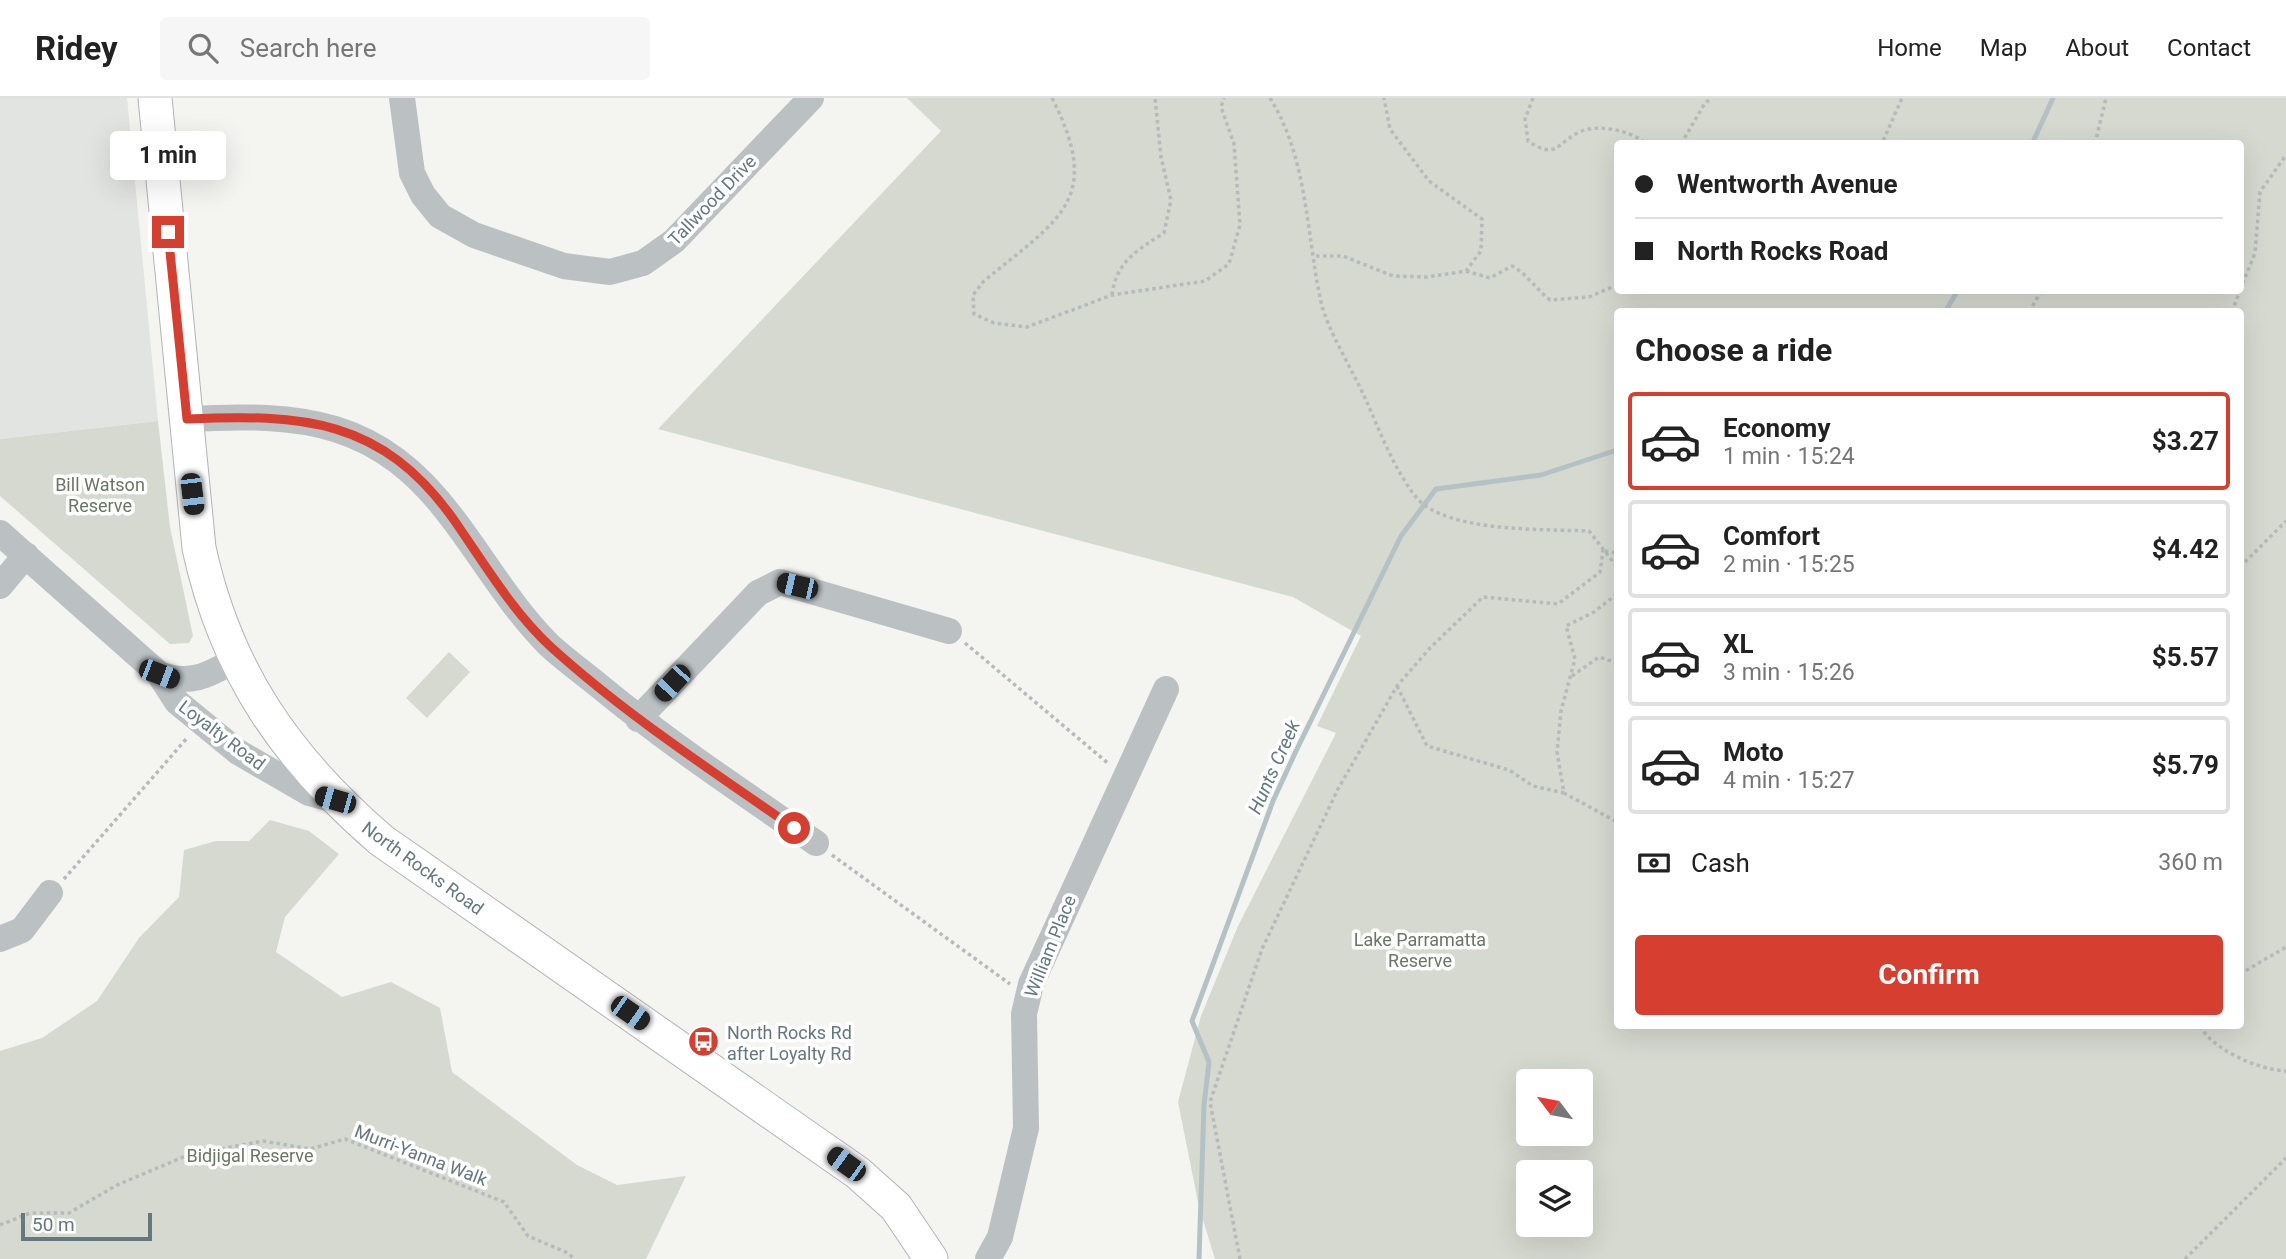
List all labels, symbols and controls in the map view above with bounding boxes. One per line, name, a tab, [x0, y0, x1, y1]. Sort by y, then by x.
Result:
search box	[160, 17, 650, 80]
text: Ridey	[35, 29, 118, 68]
icon: search	[184, 29, 222, 67]
text: Search here	[240, 33, 376, 63]
text: Home	[1877, 34, 1942, 62]
text: Map	[1980, 34, 2027, 62]
text: About	[2065, 34, 2129, 62]
text: Contact	[2167, 34, 2251, 62]
callout: 1 min	[110, 130, 226, 180]
text: 1 min	[139, 142, 197, 169]
street label: Tallwood Drive	[664, 150, 760, 250]
text: Wentworth Avenue	[1677, 169, 1898, 199]
route end	[152, 216, 184, 248]
text: North Rocks Road	[1677, 236, 1888, 266]
text: Choose a ride	[1635, 331, 1832, 369]
icon: car	[1639, 410, 1702, 473]
text: Economy	[1723, 413, 1830, 443]
text: $3.27	[2152, 426, 2219, 456]
text: 1 min · 15:24	[1723, 443, 1855, 470]
car	[180, 472, 205, 516]
park label: Bill Watson Reserve	[55, 474, 145, 516]
icon: car	[1639, 518, 1702, 581]
text: Comfort	[1723, 521, 1820, 551]
text: $4.42	[2152, 534, 2219, 564]
text: 2 min · 15:25	[1723, 551, 1855, 578]
car	[775, 571, 820, 601]
icon: car	[1639, 626, 1702, 689]
text: XL	[1723, 629, 1754, 659]
text: $5.57	[2152, 642, 2219, 672]
car	[136, 657, 183, 691]
text: 3 min · 15:26	[1723, 659, 1855, 686]
car	[650, 660, 695, 706]
street label: Loyalty Road	[175, 696, 269, 774]
water label: Hunts Creek	[1243, 716, 1305, 818]
icon: car	[1639, 734, 1702, 797]
text: Moto	[1723, 737, 1784, 767]
text: $5.79	[2152, 750, 2219, 780]
text: 4 min · 15:27	[1723, 767, 1855, 794]
car	[312, 784, 359, 816]
route start	[778, 812, 810, 844]
street label: North Rocks Road	[358, 817, 488, 919]
icon: cash	[1635, 844, 1673, 882]
text: Cash	[1691, 848, 1750, 878]
text: 360 m	[2158, 849, 2223, 876]
street label: William Place	[1020, 892, 1080, 1000]
park label: Lake Parramatta Reserve	[1354, 929, 1486, 971]
button: Confirm	[1635, 935, 2223, 1015]
car	[607, 992, 654, 1034]
place label: North Rocks Rd after Loyalty Rd	[727, 1022, 852, 1064]
bus stop icon: North Rocks Rd after Loyalty Rd	[687, 1025, 721, 1059]
north arrow	[1516, 1069, 1592, 1146]
map controls	[1516, 1069, 1593, 1237]
street label: Murri-Yanna Walk	[352, 1120, 491, 1190]
car	[823, 1143, 870, 1185]
park label: Bidjigal Reserve	[186, 1145, 314, 1166]
button: layers	[1516, 1160, 1593, 1237]
scale bar	[21, 1210, 152, 1242]
text: 50 m	[32, 1213, 75, 1236]

